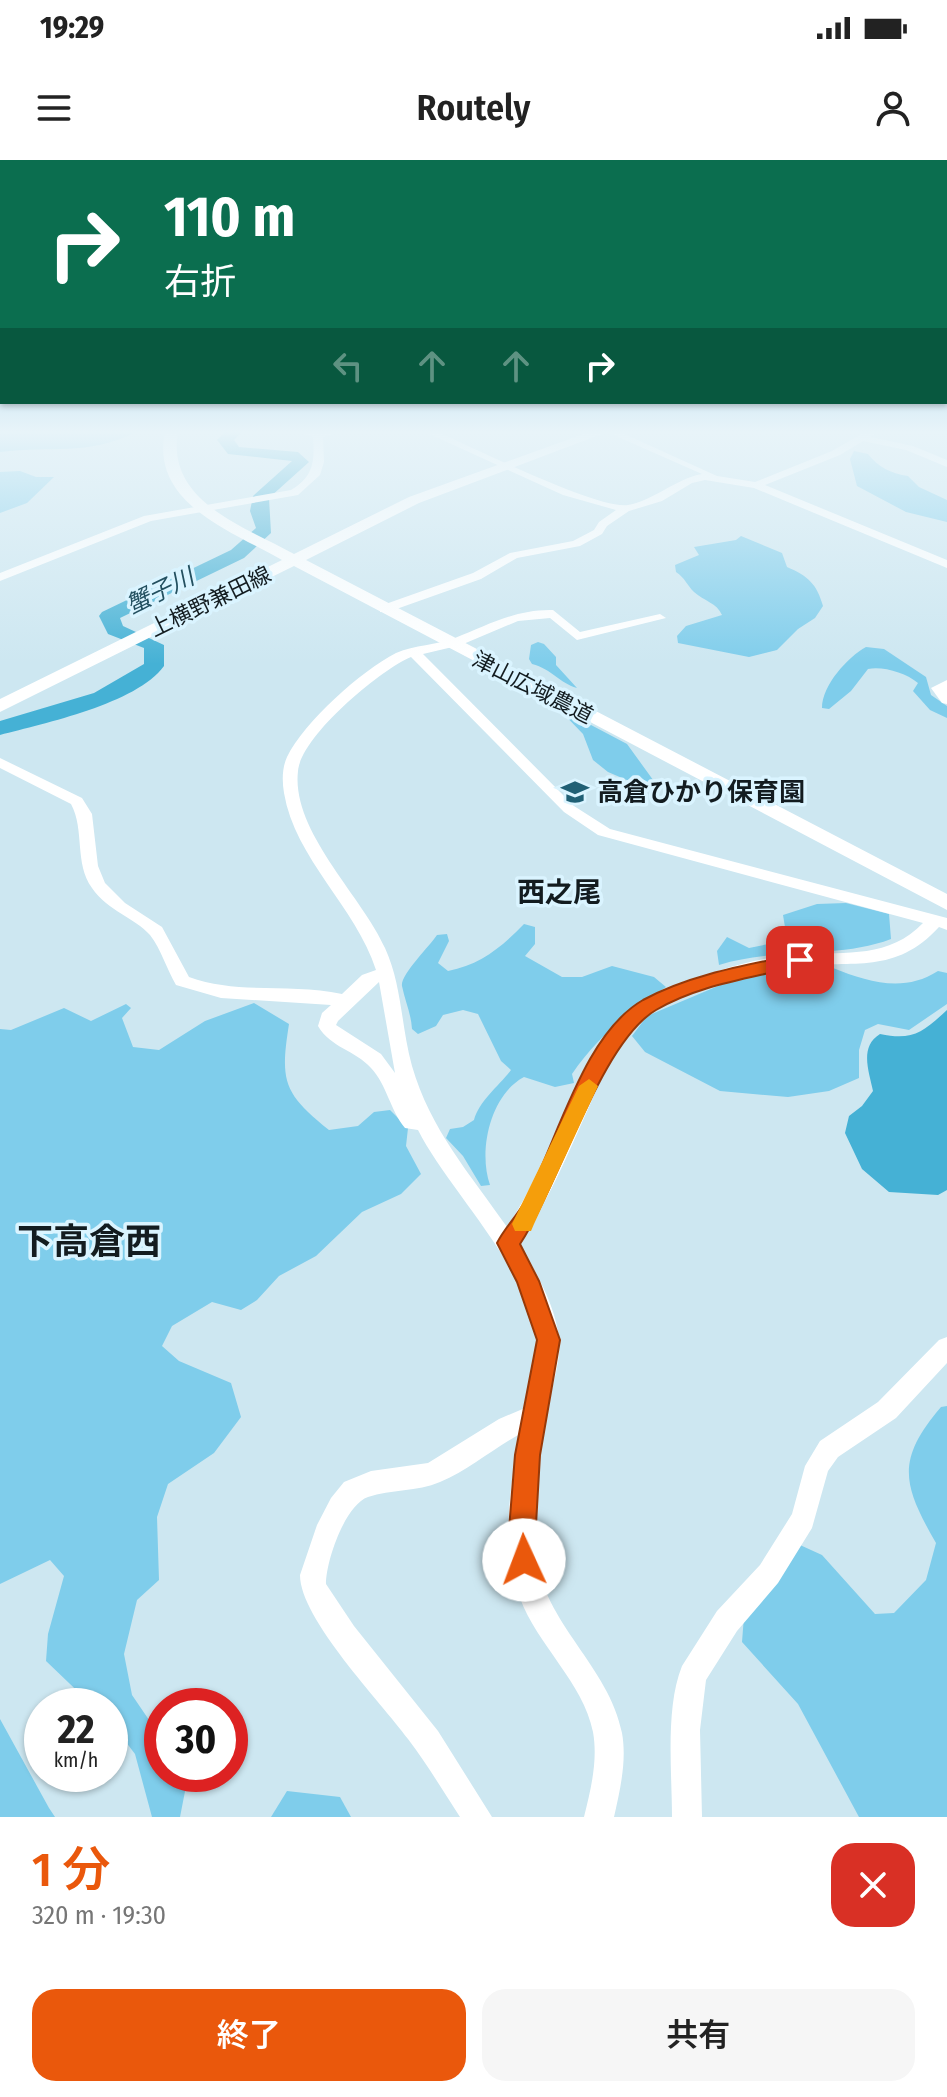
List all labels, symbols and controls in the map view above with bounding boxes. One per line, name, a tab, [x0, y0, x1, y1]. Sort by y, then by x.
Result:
text: 19:29	[40, 10, 104, 46]
icon: menu	[32, 86, 76, 130]
text: Routely	[417, 86, 530, 130]
icon: person	[871, 86, 915, 130]
text: 110 m	[164, 184, 295, 251]
icon: right	[32, 192, 136, 296]
text: 右折	[164, 260, 236, 304]
icon: left	[326, 344, 370, 388]
icon: ahead	[410, 344, 454, 388]
icon: ahead	[494, 344, 538, 388]
icon: right	[578, 344, 622, 388]
street label: 上横野兼田線	[145, 560, 275, 643]
water label: 蟹子川	[122, 561, 201, 619]
street label: 津山広域農道	[468, 645, 598, 729]
school or university icon: 高倉ひかり保育園	[560, 777, 590, 807]
place label: 高倉ひかり保育園	[597, 777, 805, 808]
district label: 西之尾	[517, 876, 601, 909]
pin	[766, 926, 834, 994]
icon: arrive	[778, 938, 822, 982]
district label: 下高倉西	[17, 1220, 161, 1264]
position arrow	[482, 1518, 566, 1602]
speed limit sign: 30	[144, 1688, 248, 1792]
text: 22	[57, 1706, 95, 1754]
text: km/h	[54, 1748, 98, 1772]
text: 1 分	[32, 1841, 110, 1899]
button: close	[831, 1843, 915, 1927]
text: 320 m · 19:30	[32, 1900, 166, 1931]
button: 終了	[32, 1989, 466, 2081]
button: 共有	[482, 1989, 915, 2081]

